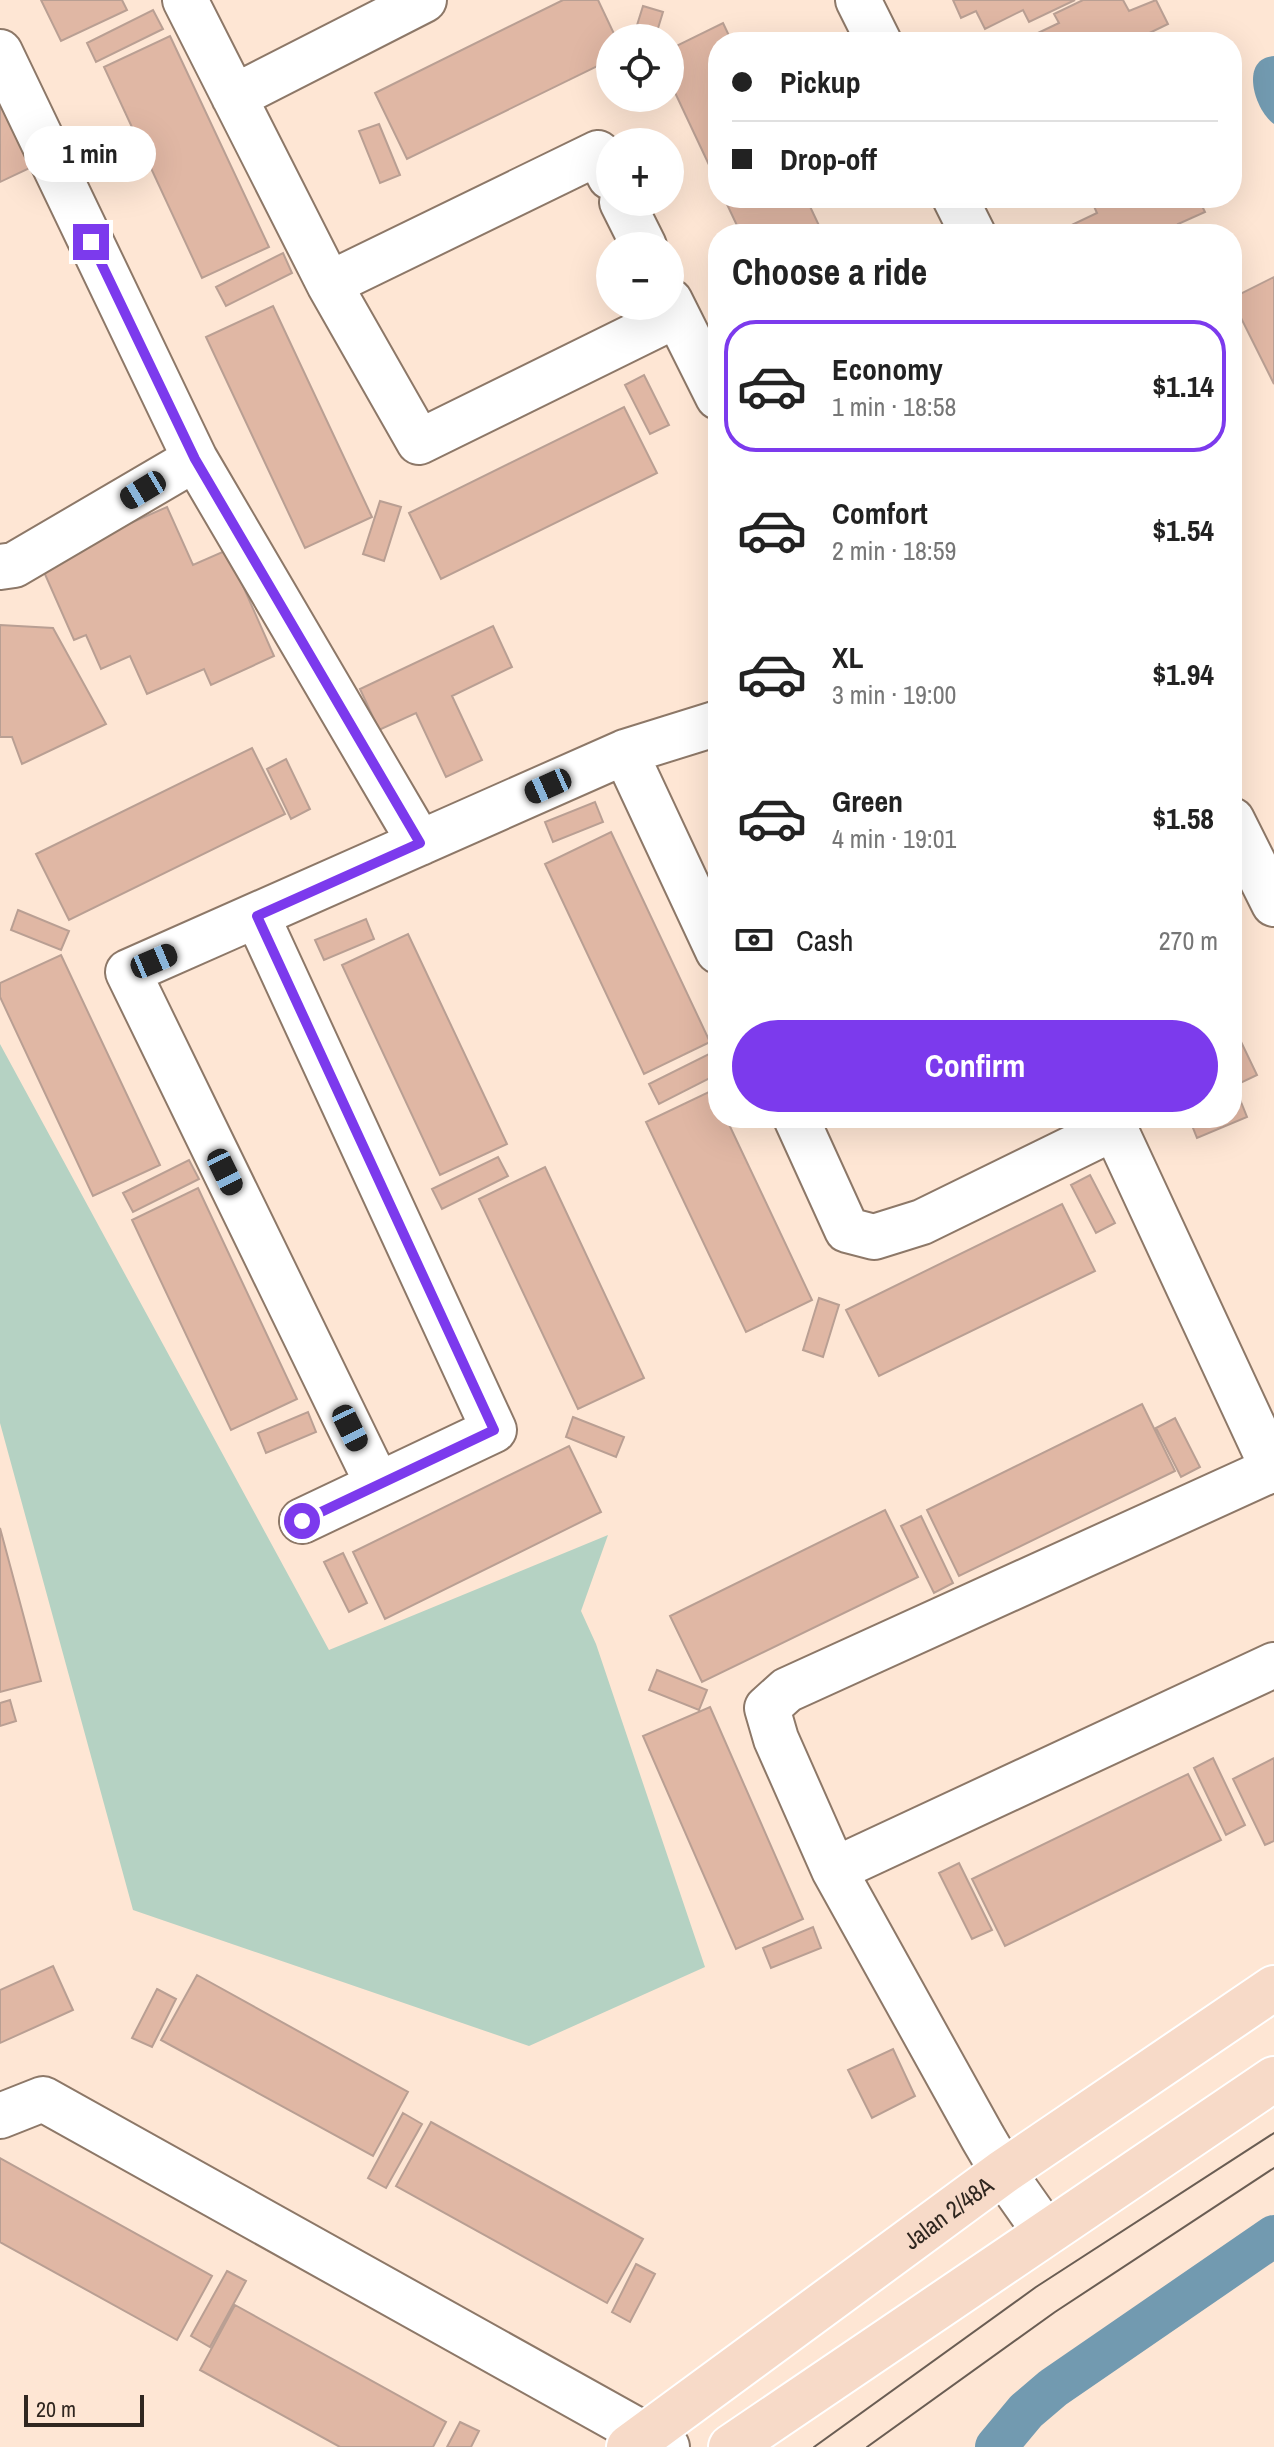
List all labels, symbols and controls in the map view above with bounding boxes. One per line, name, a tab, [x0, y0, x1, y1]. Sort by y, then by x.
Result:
map controls	[596, 24, 684, 320]
button: locate	[596, 24, 684, 112]
text: Pickup	[780, 62, 861, 102]
callout: 1 min	[25, 126, 157, 182]
button: +	[596, 128, 684, 216]
text: 1 min	[62, 136, 118, 171]
text: Drop-off	[780, 139, 877, 179]
route end	[73, 224, 109, 260]
button: −	[596, 232, 684, 320]
text: Choose a ride	[732, 248, 927, 296]
text: Economy	[832, 349, 943, 389]
icon: car	[736, 350, 808, 422]
text: $1.14	[1152, 366, 1214, 406]
text: 1 min · 18:58	[832, 389, 956, 424]
car	[116, 467, 170, 513]
text: Comfort	[832, 493, 928, 533]
icon: car	[736, 494, 808, 566]
text: $1.54	[1152, 510, 1214, 550]
text: 2 min · 18:59	[832, 533, 956, 568]
text: XL	[832, 637, 863, 677]
icon: car	[736, 638, 808, 710]
text: $1.94	[1152, 654, 1214, 694]
text: 3 min · 19:00	[832, 677, 956, 712]
car	[521, 765, 575, 807]
text: Green	[832, 781, 903, 821]
icon: car	[736, 782, 808, 854]
text: $1.58	[1152, 798, 1214, 838]
text: 4 min · 19:01	[832, 821, 956, 856]
icon: cash	[732, 918, 776, 962]
text: Cash	[796, 920, 853, 960]
text: 270 m	[1159, 923, 1218, 958]
car	[127, 941, 181, 981]
button: Confirm	[732, 1020, 1218, 1112]
car	[204, 1145, 246, 1199]
car	[329, 1401, 371, 1455]
route start	[284, 1503, 320, 1539]
street label: Jalan 2/48A	[897, 2168, 1000, 2256]
scale bar	[24, 2391, 144, 2427]
text: 20 m	[36, 2394, 76, 2424]

